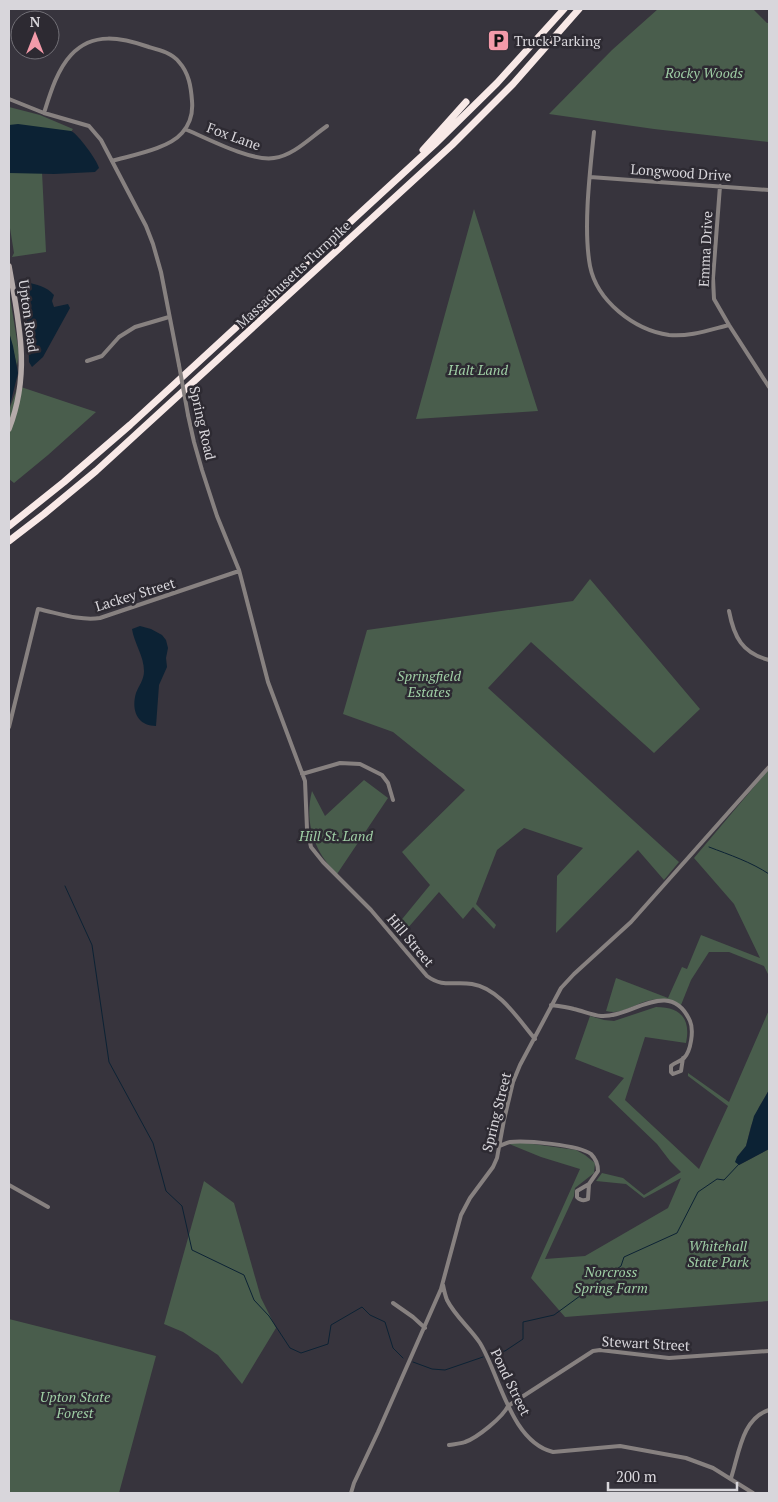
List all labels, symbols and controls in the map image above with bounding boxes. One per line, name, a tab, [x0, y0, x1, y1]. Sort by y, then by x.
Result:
north arrow	[10, 10, 60, 60]
text: N	[30, 12, 41, 31]
parking icon: Truck Parking	[486, 28, 510, 52]
place label: Truck Parking	[514, 31, 601, 50]
park label: Rocky Woods	[664, 63, 743, 82]
street label: Fox Lane	[204, 117, 264, 155]
street label: Longwood Drive	[630, 159, 732, 185]
street label: Emma Drive	[694, 210, 716, 288]
street label: Massachusetts Turnpike	[232, 216, 354, 332]
street label: Upton Road	[15, 278, 44, 354]
park label: Halt Land	[447, 360, 508, 379]
street label: Spring Road	[185, 384, 221, 462]
street label: Lackey Street	[93, 573, 178, 615]
park label: Springfield Estates	[397, 666, 461, 701]
park label: Hill St. Land	[298, 826, 374, 845]
street label: Hill Street	[383, 910, 439, 971]
street label: Spring Street	[477, 1069, 515, 1154]
park label: Whitehall State Park	[687, 1236, 749, 1271]
park label: Norcross Spring Farm	[574, 1262, 648, 1297]
street label: Stewart Street	[601, 1331, 691, 1355]
street label: Pond Street	[487, 1345, 536, 1419]
park label: Upton State Forest	[40, 1387, 111, 1422]
scale bar	[608, 1460, 737, 1492]
text: 200 m	[616, 1466, 657, 1486]

